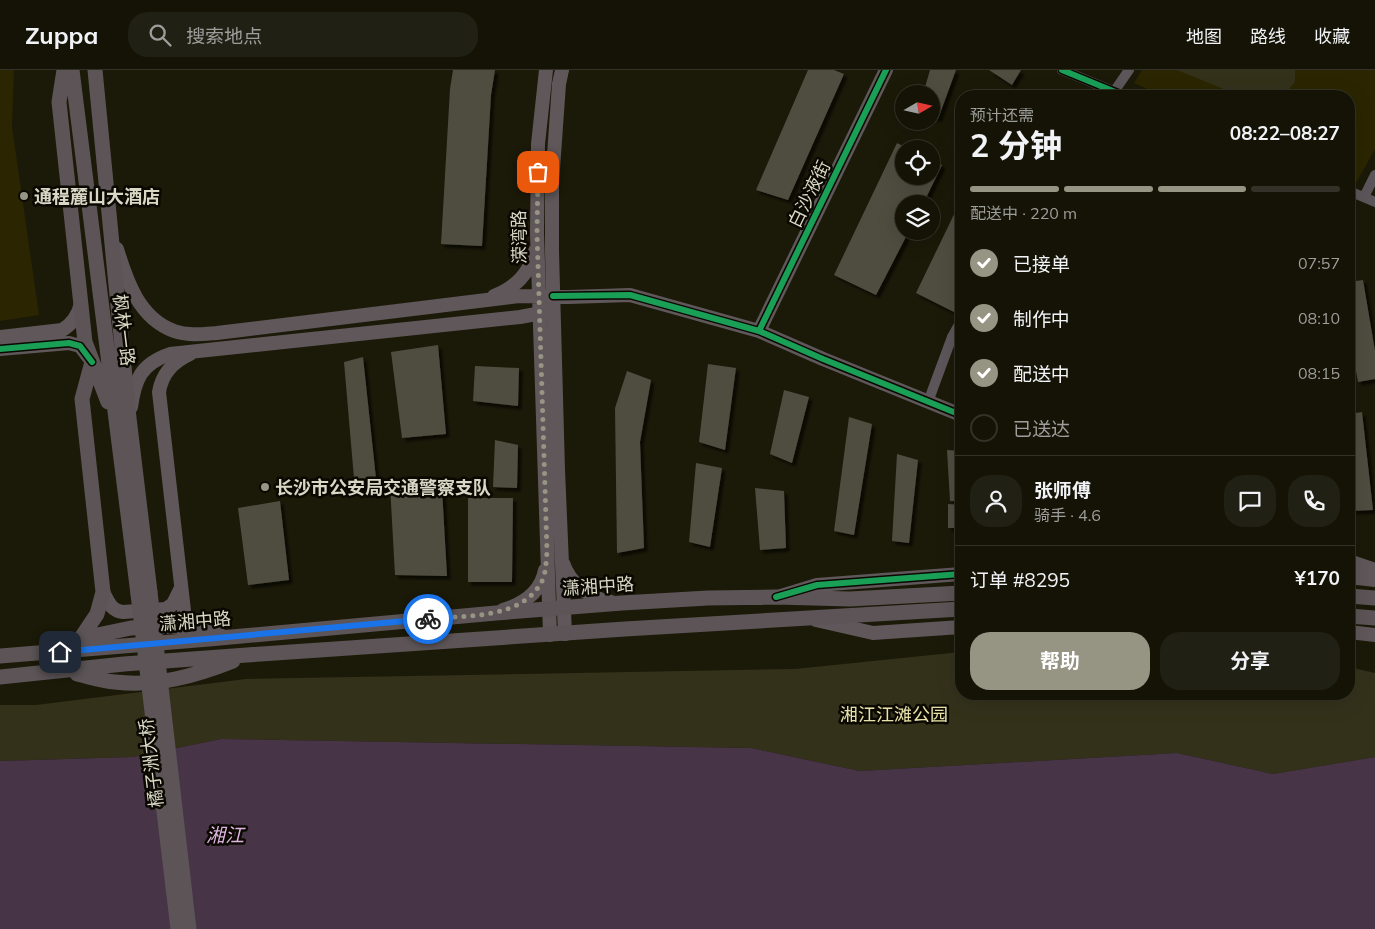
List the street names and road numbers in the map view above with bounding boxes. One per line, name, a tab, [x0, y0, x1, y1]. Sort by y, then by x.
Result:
street label: 白沙液街	[783, 157, 835, 231]
street label: 溁湾路	[507, 210, 531, 264]
street label: 枫林一路	[108, 293, 140, 367]
street label: 潇湘中路	[561, 572, 635, 600]
street label: 潇湘中路	[158, 606, 232, 636]
street label: 橘子洲大桥	[134, 717, 168, 809]

